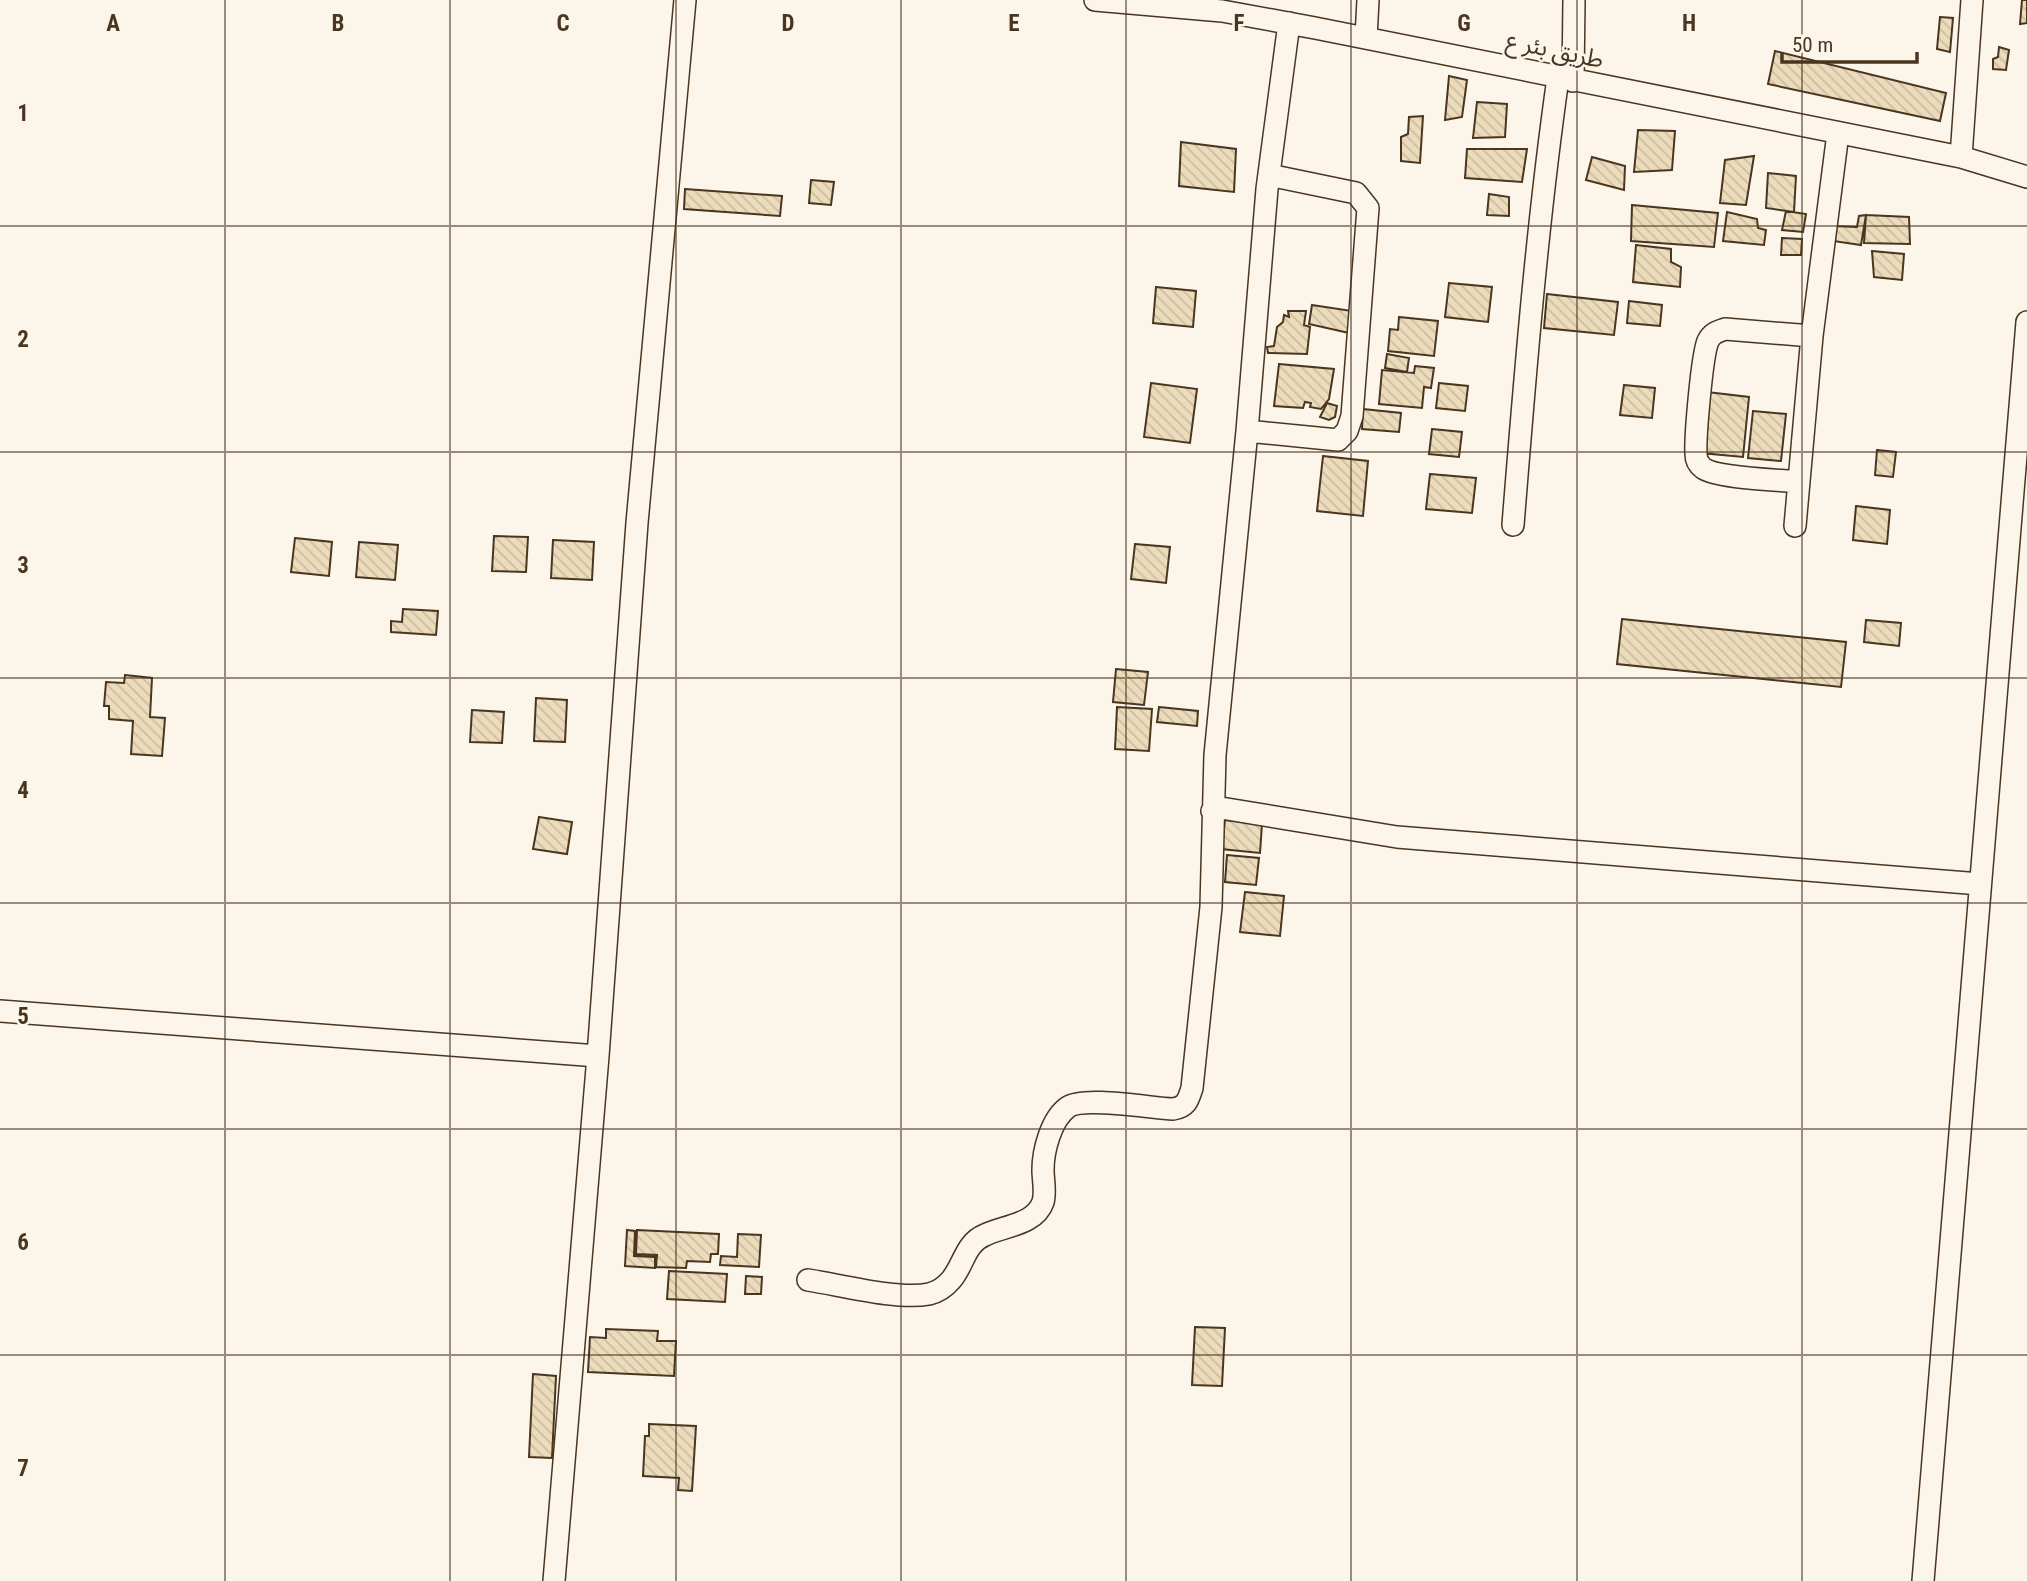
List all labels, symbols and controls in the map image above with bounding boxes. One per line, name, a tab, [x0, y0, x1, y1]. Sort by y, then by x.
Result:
text: A	[106, 10, 120, 37]
text: B	[332, 10, 344, 37]
text: C	[556, 10, 570, 37]
text: D	[782, 10, 795, 37]
text: E	[1008, 10, 1020, 37]
text: F	[1234, 10, 1245, 37]
text: G	[1457, 10, 1471, 37]
text: H	[1682, 10, 1696, 37]
scale bar	[1782, 21, 1917, 65]
street label: طريق بئر ع	[1503, 26, 1606, 77]
text: 50 m	[1792, 33, 1833, 57]
text: 1	[17, 100, 29, 127]
text: 2	[17, 326, 29, 353]
text: 3	[17, 552, 29, 579]
text: 4	[17, 777, 29, 804]
text: 5	[17, 1003, 29, 1030]
text: 6	[17, 1229, 29, 1256]
text: 7	[17, 1455, 29, 1482]

